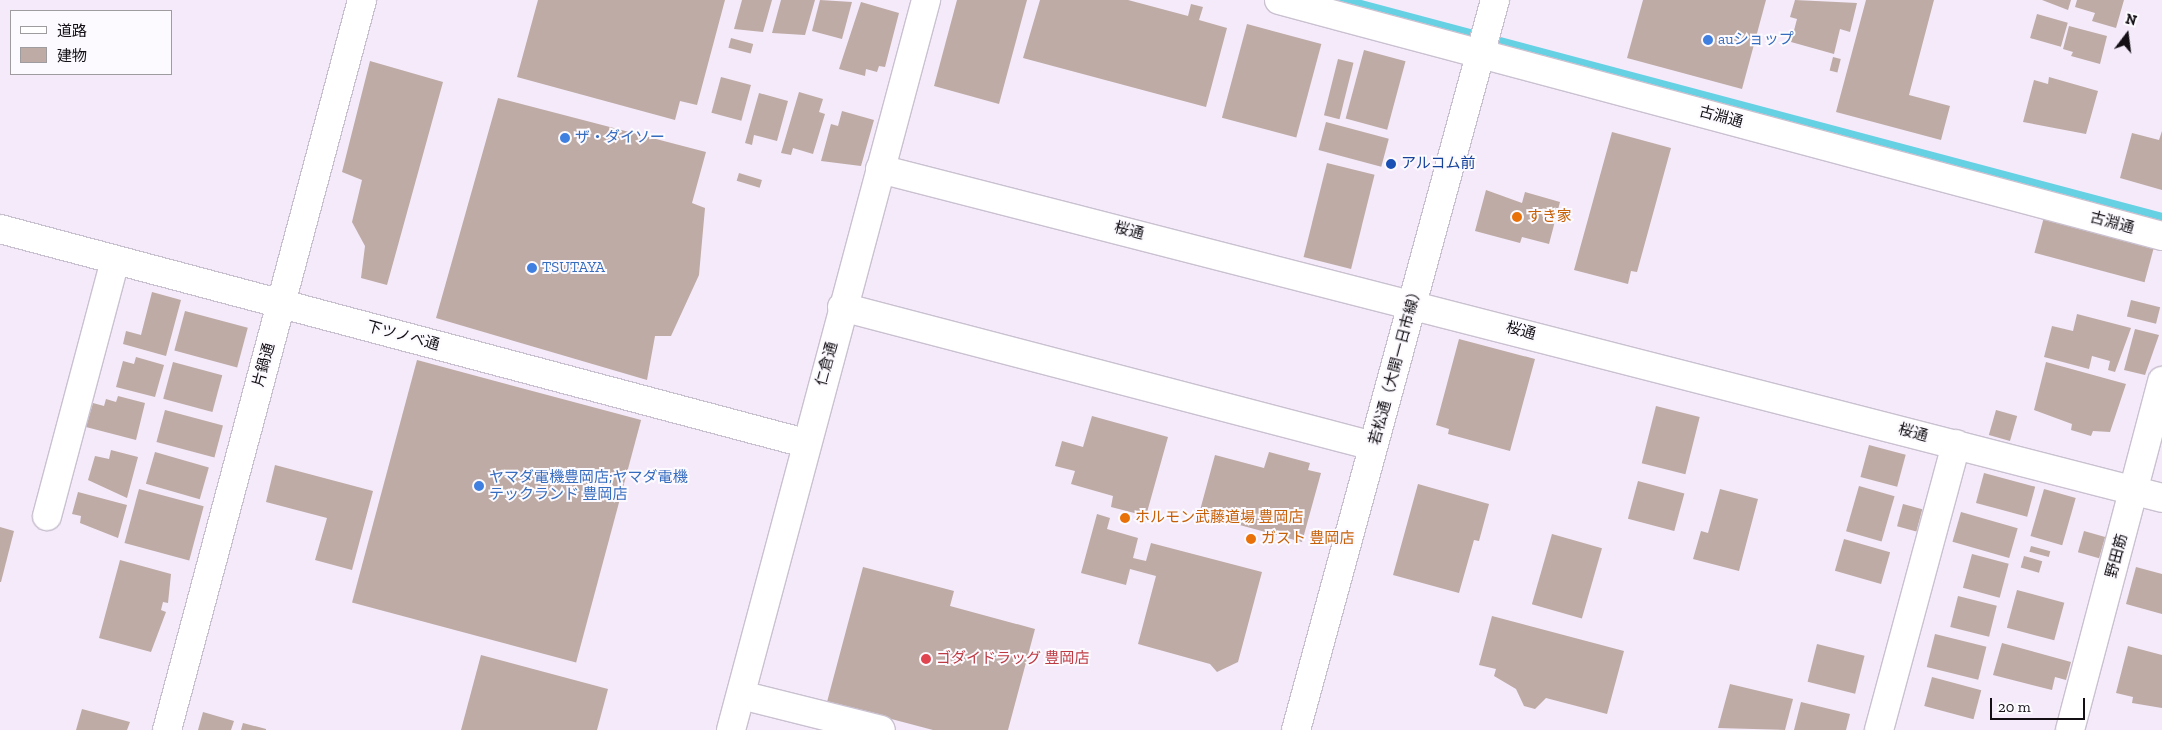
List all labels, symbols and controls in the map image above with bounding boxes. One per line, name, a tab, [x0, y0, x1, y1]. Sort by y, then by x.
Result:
legend	[10, 10, 172, 75]
north arrow	[2102, 10, 2152, 60]
text: N	[2124, 10, 2138, 30]
text: 道路	[57, 22, 87, 40]
place label: auショップ	[1718, 31, 1794, 49]
marker: auショップ	[1702, 34, 1714, 46]
text: 建物	[57, 47, 87, 65]
street label: 古淵通	[1697, 102, 1745, 132]
place label: ザ・ダイソー	[575, 129, 665, 147]
marker: ザ・ダイソー	[559, 132, 571, 144]
place label: アルコム前	[1401, 155, 1476, 173]
marker: アルコム前	[1385, 158, 1397, 170]
place label: すき家	[1527, 208, 1572, 226]
street label: 古淵通	[2088, 208, 2136, 238]
marker: すき家	[1511, 211, 1523, 223]
street label: 桜通	[1112, 219, 1146, 243]
place label: TSUTAYA	[542, 259, 605, 277]
marker: TSUTAYA	[526, 262, 538, 274]
street label: 若松通（大開一日市線）	[1366, 283, 1426, 447]
street label: 下ツノベ通	[364, 318, 442, 354]
street label: 桜通	[1504, 318, 1538, 344]
street label: 仁倉通	[812, 340, 842, 388]
street label: 片鍋通	[249, 341, 279, 389]
street label: 桜通	[1896, 420, 1930, 446]
place label: ヤマダ電機豊岡店;ヤマダ電機 テックランド 豊岡店	[489, 468, 688, 503]
marker: ヤマダ電機豊岡店;ヤマダ電機 テックランド 豊岡店	[473, 480, 485, 492]
place label: ホルモン武藤道場 豊岡店	[1135, 509, 1303, 527]
marker: ホルモン武藤道場 豊岡店	[1119, 512, 1131, 524]
place label: ガスト 豊岡店	[1261, 530, 1354, 548]
street label: 野田筋	[2102, 532, 2132, 580]
marker: ガスト 豊岡店	[1245, 533, 1257, 545]
place label: ゴダイドラッグ 豊岡店	[936, 650, 1089, 668]
marker: ゴダイドラッグ 豊岡店	[920, 653, 932, 665]
scale bar	[1992, 688, 2087, 720]
text: 20 m	[1998, 698, 2031, 716]

